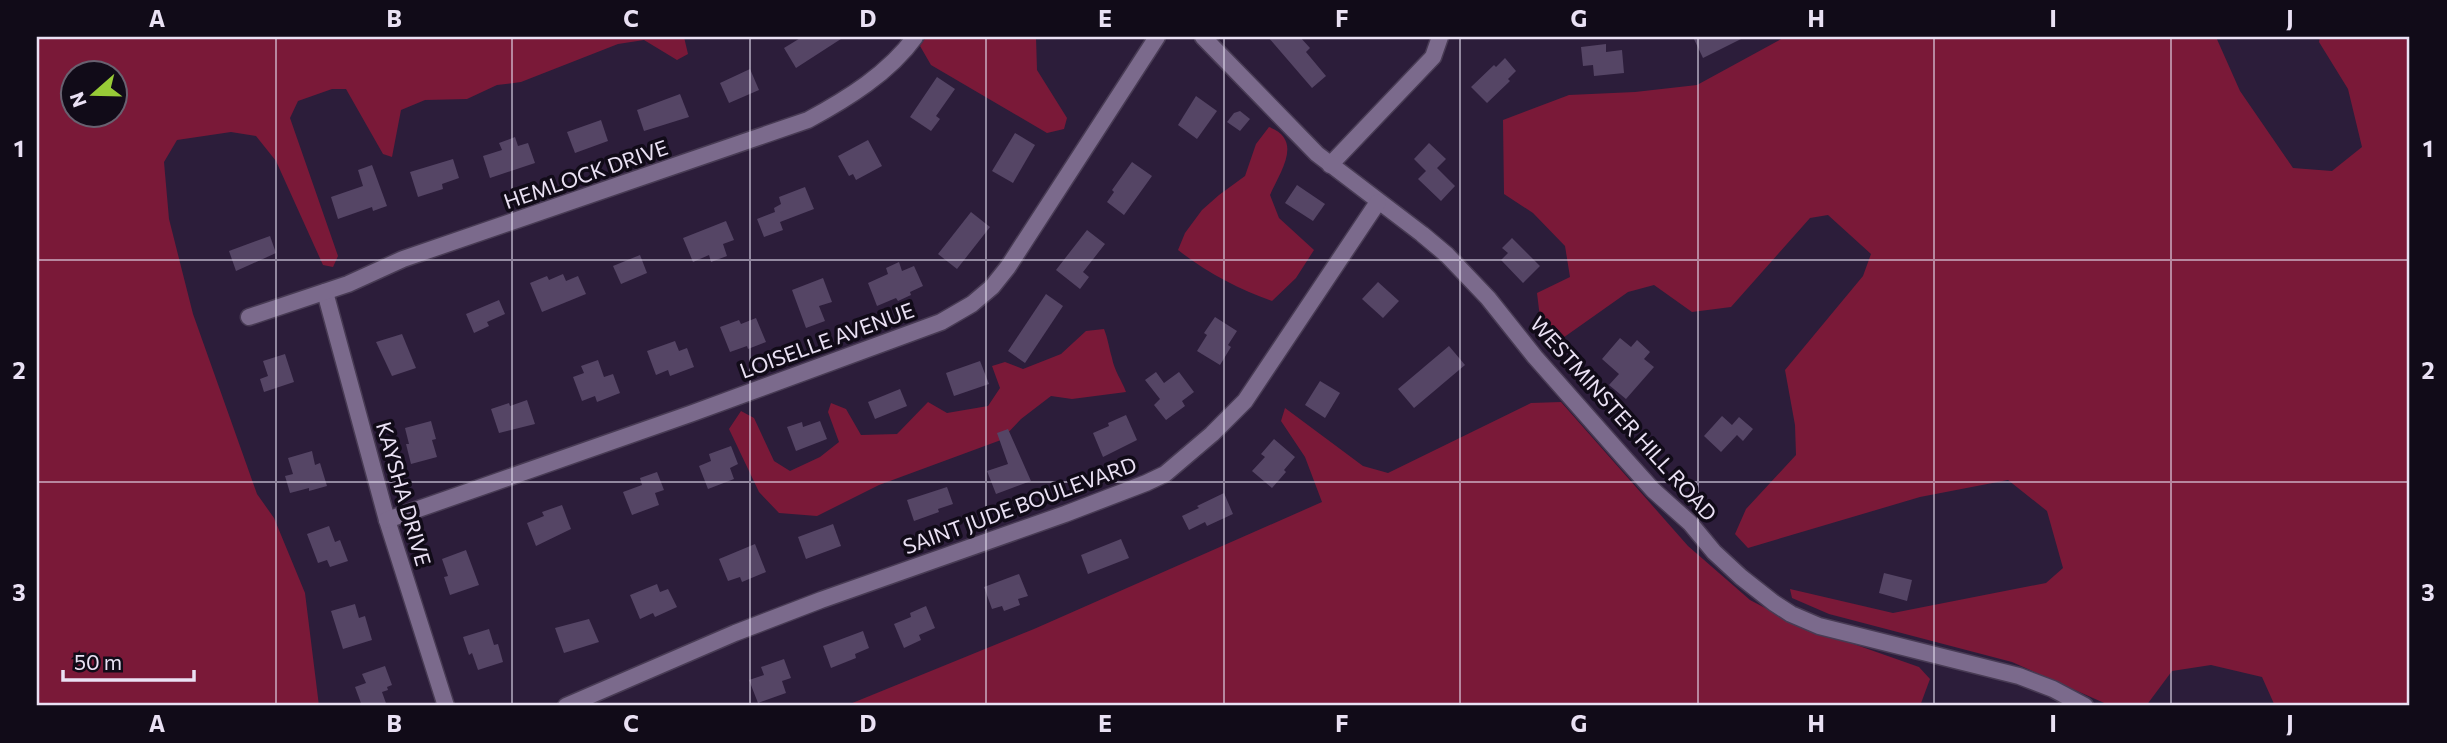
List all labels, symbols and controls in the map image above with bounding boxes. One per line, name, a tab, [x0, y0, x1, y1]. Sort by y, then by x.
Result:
text: A	[149, 4, 166, 32]
text: B	[386, 4, 402, 32]
text: C	[623, 4, 639, 32]
text: D	[860, 4, 877, 32]
text: E	[1098, 4, 1112, 32]
text: F	[1335, 4, 1349, 32]
text: G	[1571, 4, 1587, 32]
text: H	[1807, 4, 1825, 32]
text: I	[2049, 4, 2057, 32]
text: J	[2286, 4, 2294, 32]
north arrow	[60, 60, 130, 130]
text: N	[64, 89, 91, 111]
text: 1	[14, 134, 24, 162]
street label: HEMLOCK DRIVE	[500, 134, 671, 213]
text: 1	[2423, 134, 2433, 162]
street label: LOISELLE AVENUE	[736, 296, 917, 383]
street label: WESTMINSTER HILL ROAD	[1526, 311, 1723, 525]
text: 2	[12, 356, 26, 384]
text: 2	[2421, 356, 2435, 384]
street label: KAYSHA DRIVE	[372, 419, 437, 569]
street label: SAINT JUDE BOULEVARD	[899, 451, 1140, 559]
text: 3	[12, 578, 26, 606]
text: 3	[2421, 578, 2435, 606]
scale bar	[63, 638, 194, 682]
text: 50 m	[74, 649, 122, 674]
text: A	[149, 709, 166, 737]
text: B	[386, 709, 402, 737]
text: C	[623, 709, 639, 737]
text: D	[860, 709, 877, 737]
text: E	[1098, 709, 1112, 737]
text: F	[1335, 709, 1349, 737]
text: G	[1571, 709, 1587, 737]
text: H	[1807, 709, 1825, 737]
text: I	[2049, 709, 2057, 737]
text: J	[2286, 709, 2294, 737]

